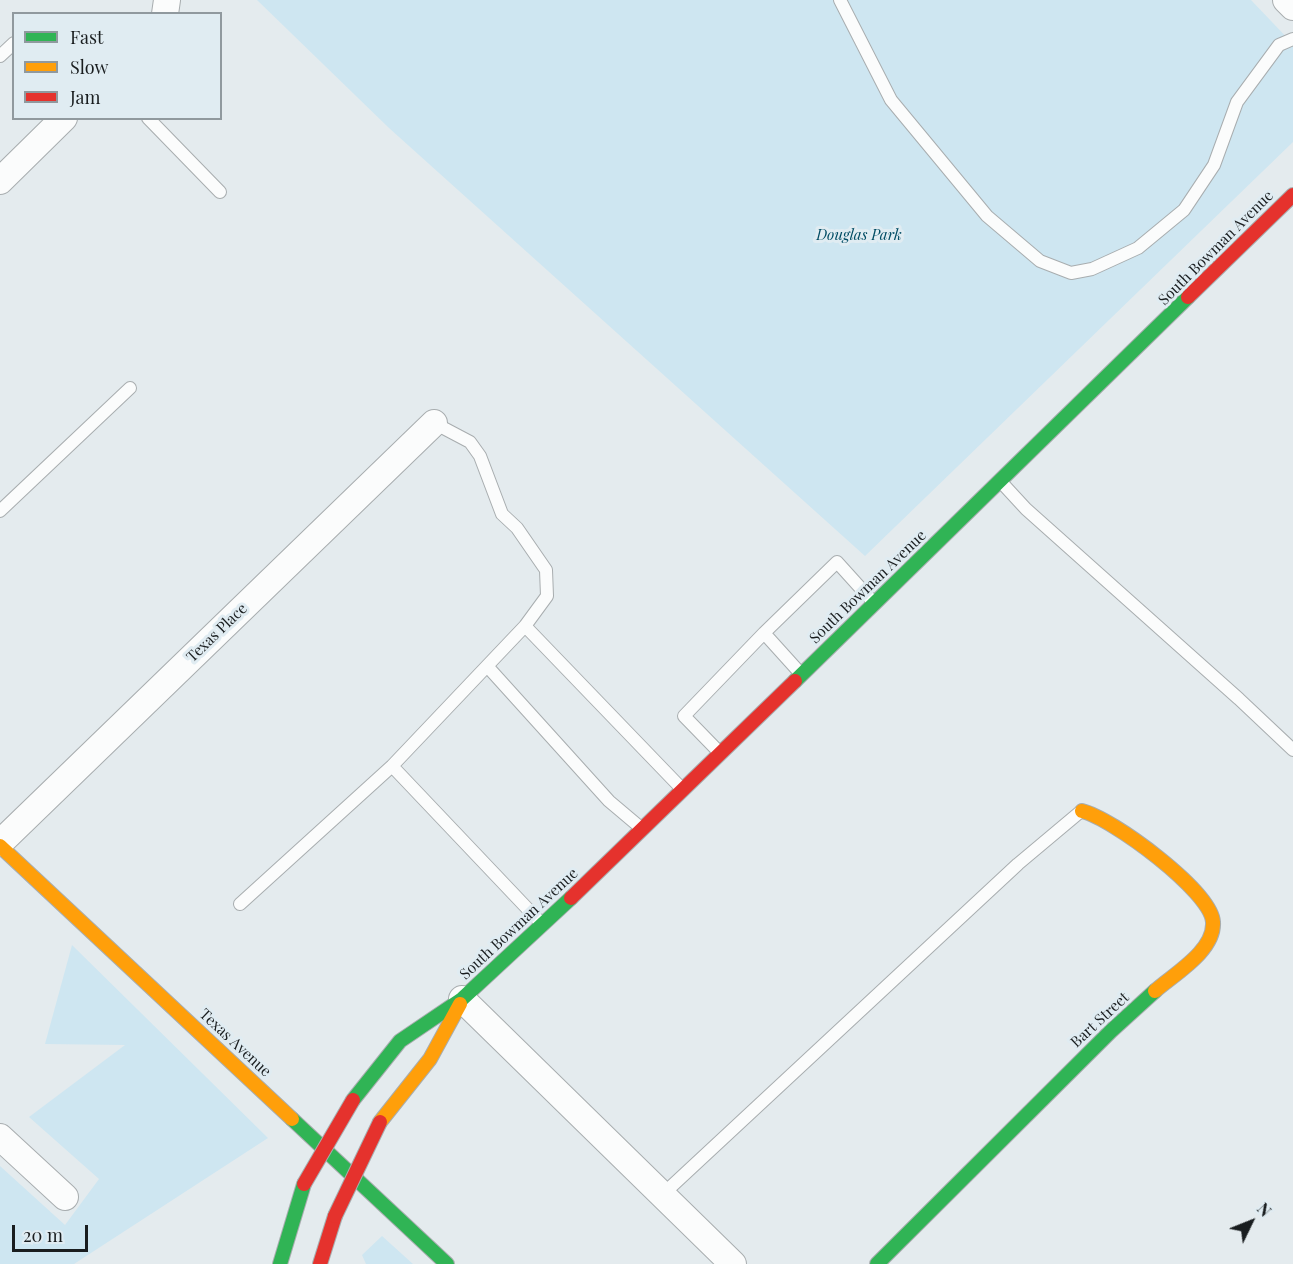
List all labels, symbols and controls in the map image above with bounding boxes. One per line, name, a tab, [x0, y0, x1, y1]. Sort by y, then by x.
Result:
legend	[12, 12, 222, 120]
text: Fast	[70, 25, 103, 49]
text: Slow	[70, 55, 108, 79]
text: Jam	[70, 85, 100, 109]
street label: South Bowman Avenue	[1155, 187, 1277, 309]
park label: Douglas Park	[816, 226, 902, 244]
street label: South Bowman Avenue	[806, 527, 930, 647]
street label: Texas Place	[183, 600, 251, 666]
street label: South Bowman Avenue	[456, 865, 582, 983]
street label: Bart Street	[1067, 989, 1133, 1051]
street label: Texas Avenue	[195, 1005, 275, 1081]
north arrow	[1221, 1192, 1281, 1252]
text: N	[1253, 1198, 1276, 1221]
scale bar	[15, 1213, 92, 1251]
text: 20 m	[23, 1223, 63, 1247]

